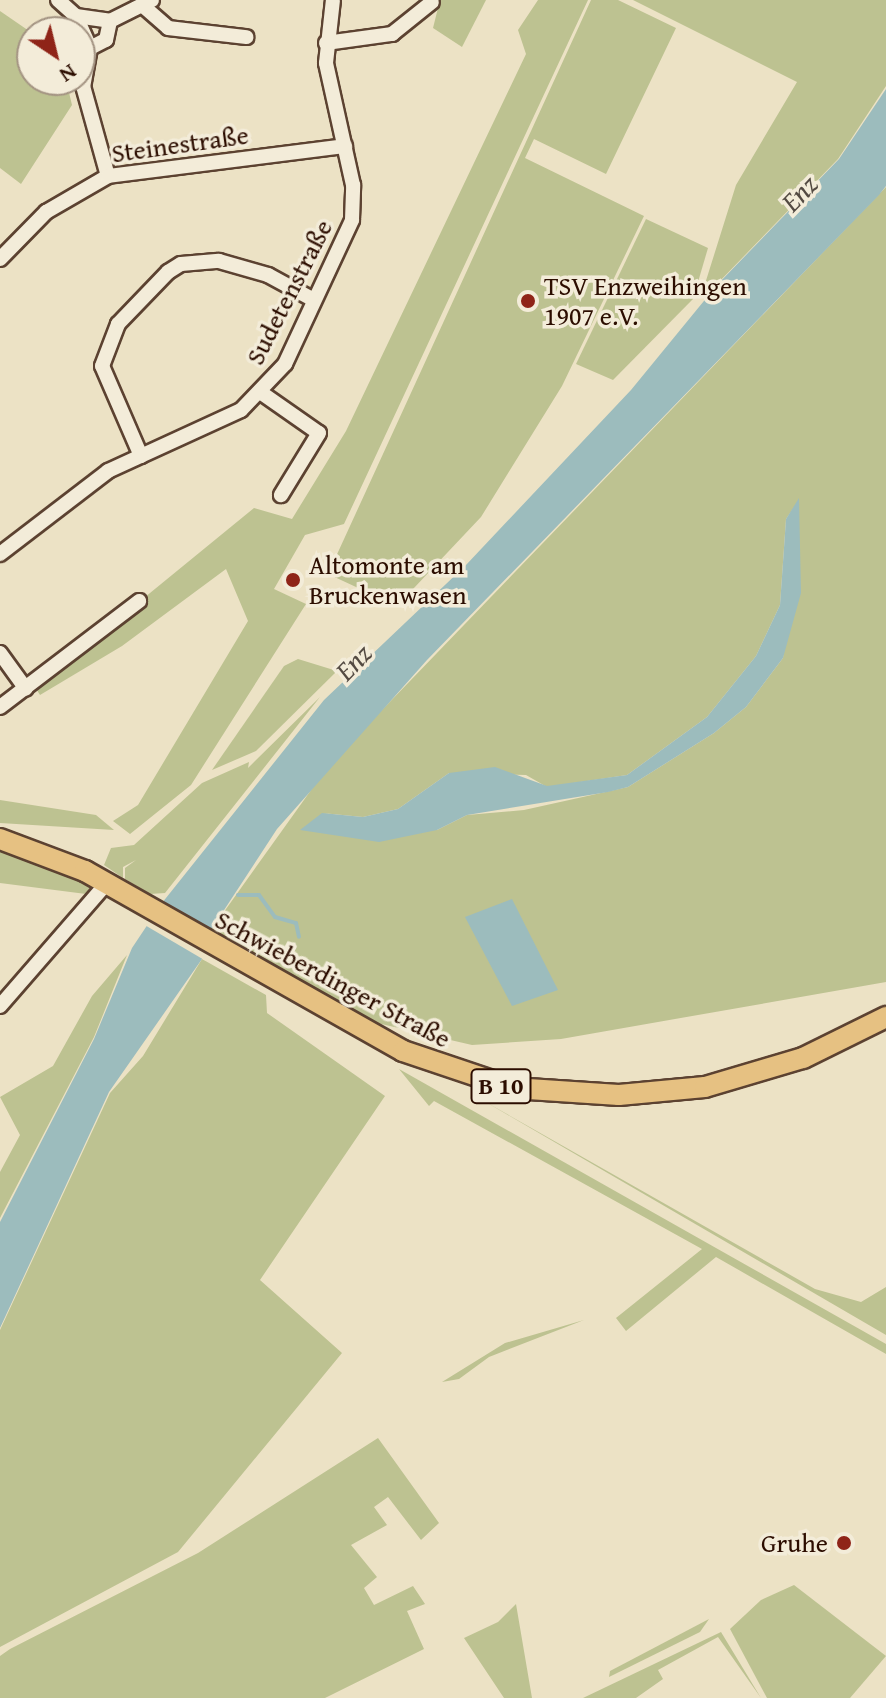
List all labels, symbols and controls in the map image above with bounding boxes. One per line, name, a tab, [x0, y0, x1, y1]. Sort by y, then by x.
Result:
north arrow	[16, 16, 96, 96]
text: N	[53, 57, 84, 91]
street label: Steinestraße	[110, 119, 250, 169]
water label: Enz	[774, 168, 824, 218]
street label: Sudetenstraße	[239, 214, 339, 370]
place label: TSV Enzweihingen 1907 e.V.	[544, 270, 747, 332]
marker: TSV Enzweihingen 1907 e.V.	[519, 292, 537, 310]
place label: Altomonte am Bruckenwasen	[309, 549, 467, 610]
marker: Altomonte am Bruckenwasen	[284, 571, 302, 589]
water label: Enz	[328, 637, 378, 687]
street label: Schwieberdinger Straße	[210, 904, 456, 1054]
road number: B 10	[469, 1066, 533, 1106]
place label: Gruhe	[761, 1527, 828, 1559]
marker: Gruhe	[835, 1534, 853, 1552]

